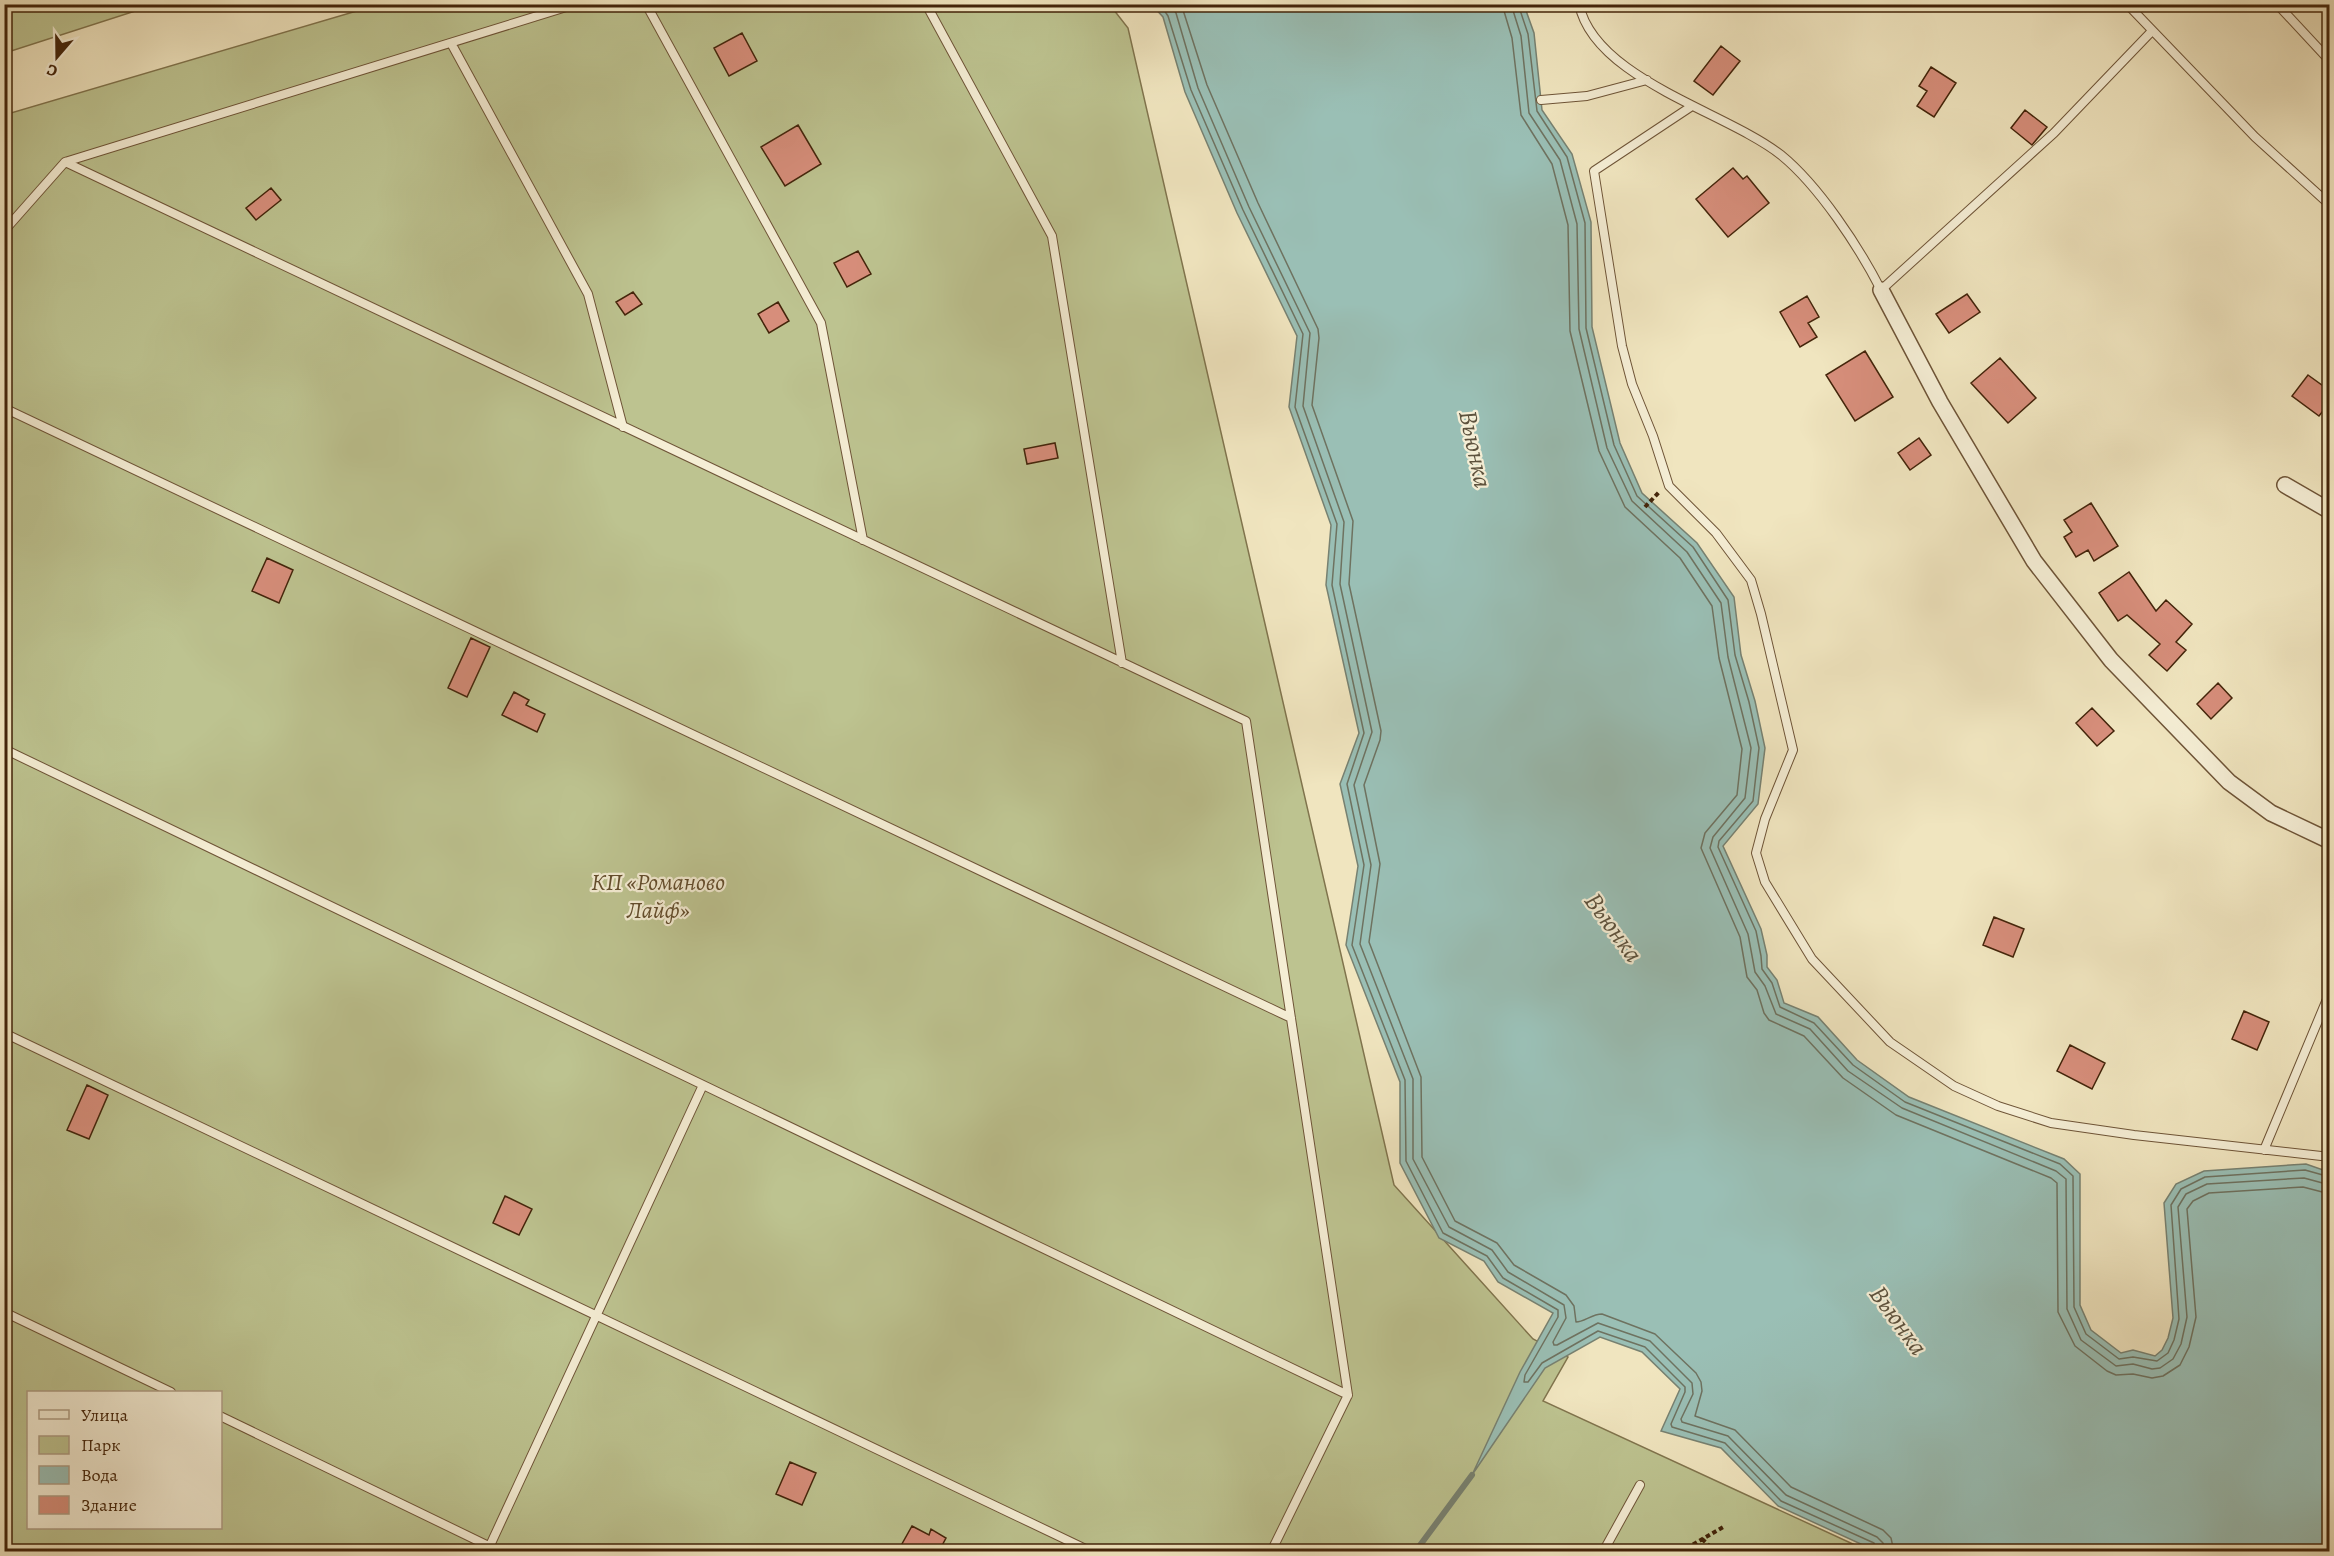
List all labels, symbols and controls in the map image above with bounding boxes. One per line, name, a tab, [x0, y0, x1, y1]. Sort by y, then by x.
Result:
north arrow	[27, 27, 87, 87]
text: С	[44, 58, 61, 82]
water label: Вьюнка	[1450, 407, 1501, 491]
park label: КП «Романово Лайф»	[591, 866, 725, 926]
water label: Вьюнка	[1576, 885, 1651, 969]
water label: Вьюнка	[1861, 1278, 1936, 1362]
legend	[27, 1391, 222, 1529]
text: Улица	[81, 1403, 129, 1427]
text: Парк	[81, 1433, 121, 1457]
text: Вода	[81, 1463, 119, 1487]
text: Здание	[81, 1493, 137, 1517]

